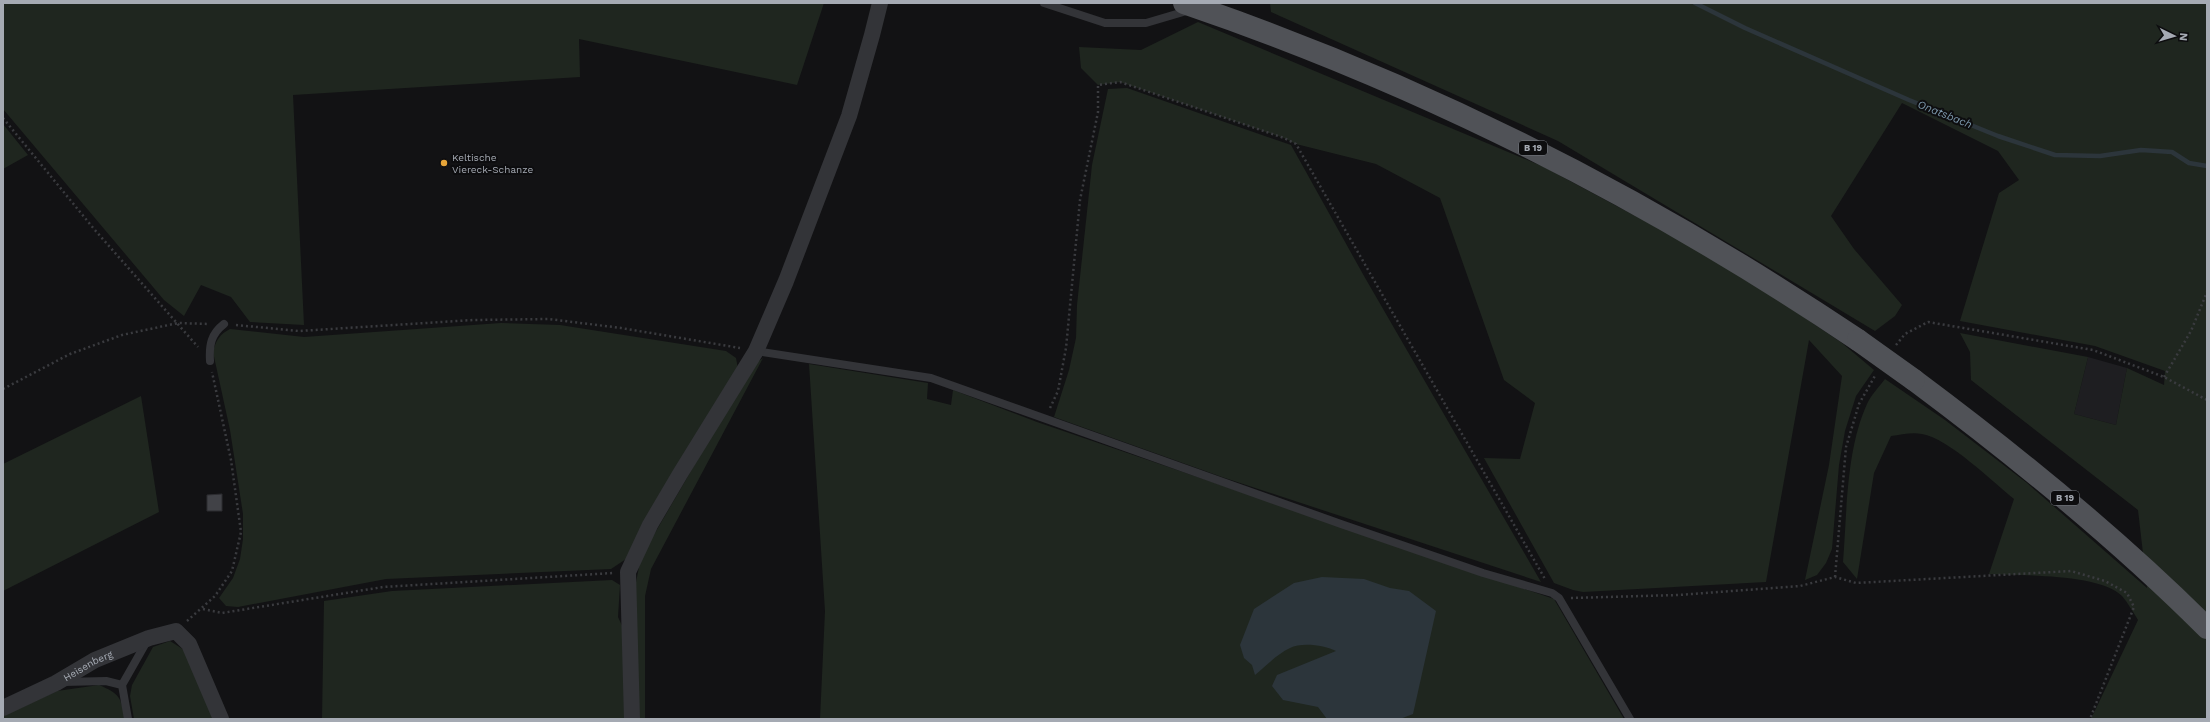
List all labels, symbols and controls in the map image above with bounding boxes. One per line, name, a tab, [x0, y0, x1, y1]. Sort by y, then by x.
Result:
north arrow	[2154, 16, 2194, 56]
text: N	[2177, 32, 2190, 41]
water label: Onatsbach	[1916, 98, 1974, 131]
road number: B 19	[1519, 141, 1547, 155]
place label: Keltische Viereck-Schanze	[452, 152, 533, 175]
marker: Keltische Viereck-Schanze	[439, 158, 449, 168]
road number: B 19	[2051, 491, 2079, 505]
street label: Heisenberg	[61, 648, 115, 683]

